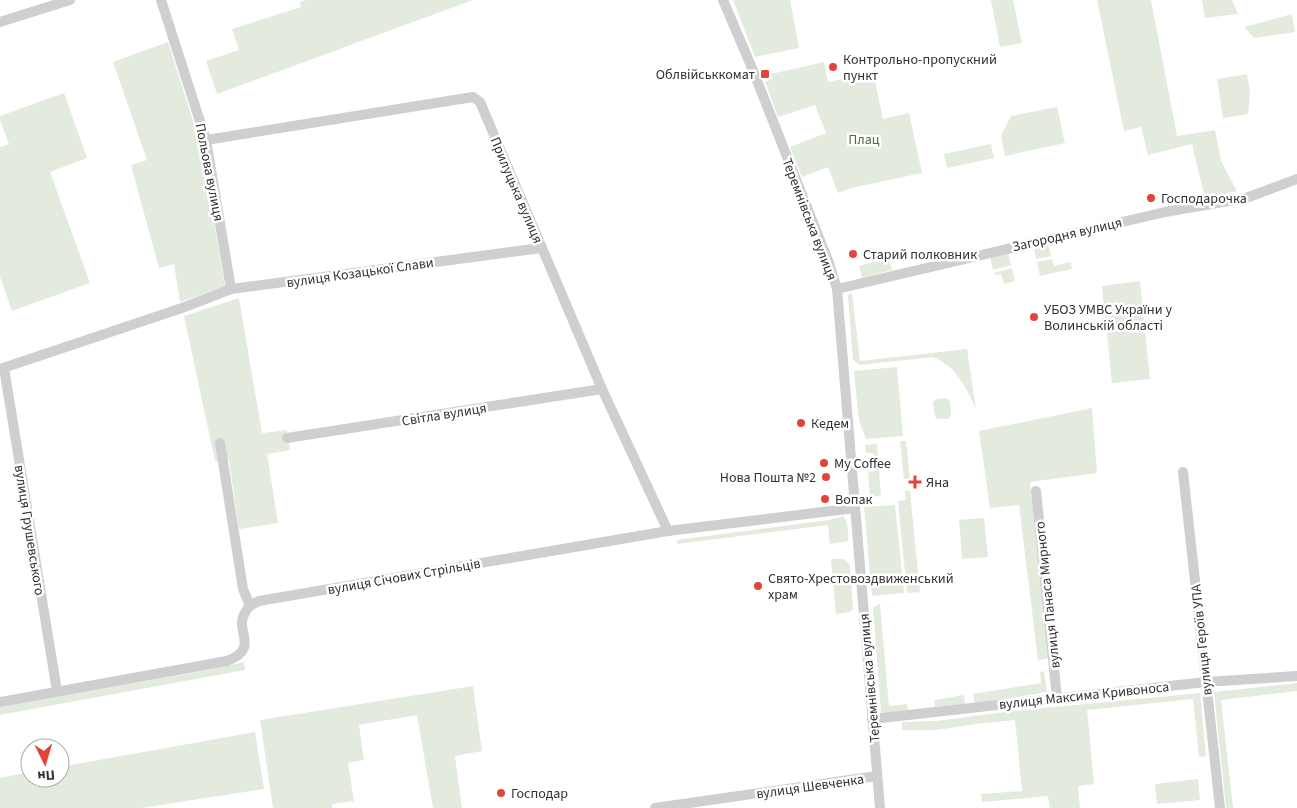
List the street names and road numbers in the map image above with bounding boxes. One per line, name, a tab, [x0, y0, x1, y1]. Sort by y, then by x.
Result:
street label: Польова вулиця	[190, 122, 228, 223]
street label: Прилуцька вулиця	[485, 134, 548, 247]
street label: Теремнівська вулиця	[777, 155, 842, 283]
street label: Загородня вулиця	[1010, 213, 1124, 257]
street label: вулиця Козацької Слави	[285, 253, 435, 293]
street label: Світла вулиця	[400, 398, 488, 432]
street label: вулиця Грушевського	[9, 463, 49, 597]
street label: вулиця Панаса Мирного	[1030, 520, 1066, 669]
street label: вулиця Січових Стрільців	[326, 554, 482, 600]
street label: вулиця Героїв УПА	[1186, 583, 1218, 696]
street label: Теремнівська вулиця	[854, 613, 886, 743]
street label: вулиця Максима Кривоноса	[998, 677, 1170, 715]
street label: вулиця Шевченка	[755, 770, 865, 804]

